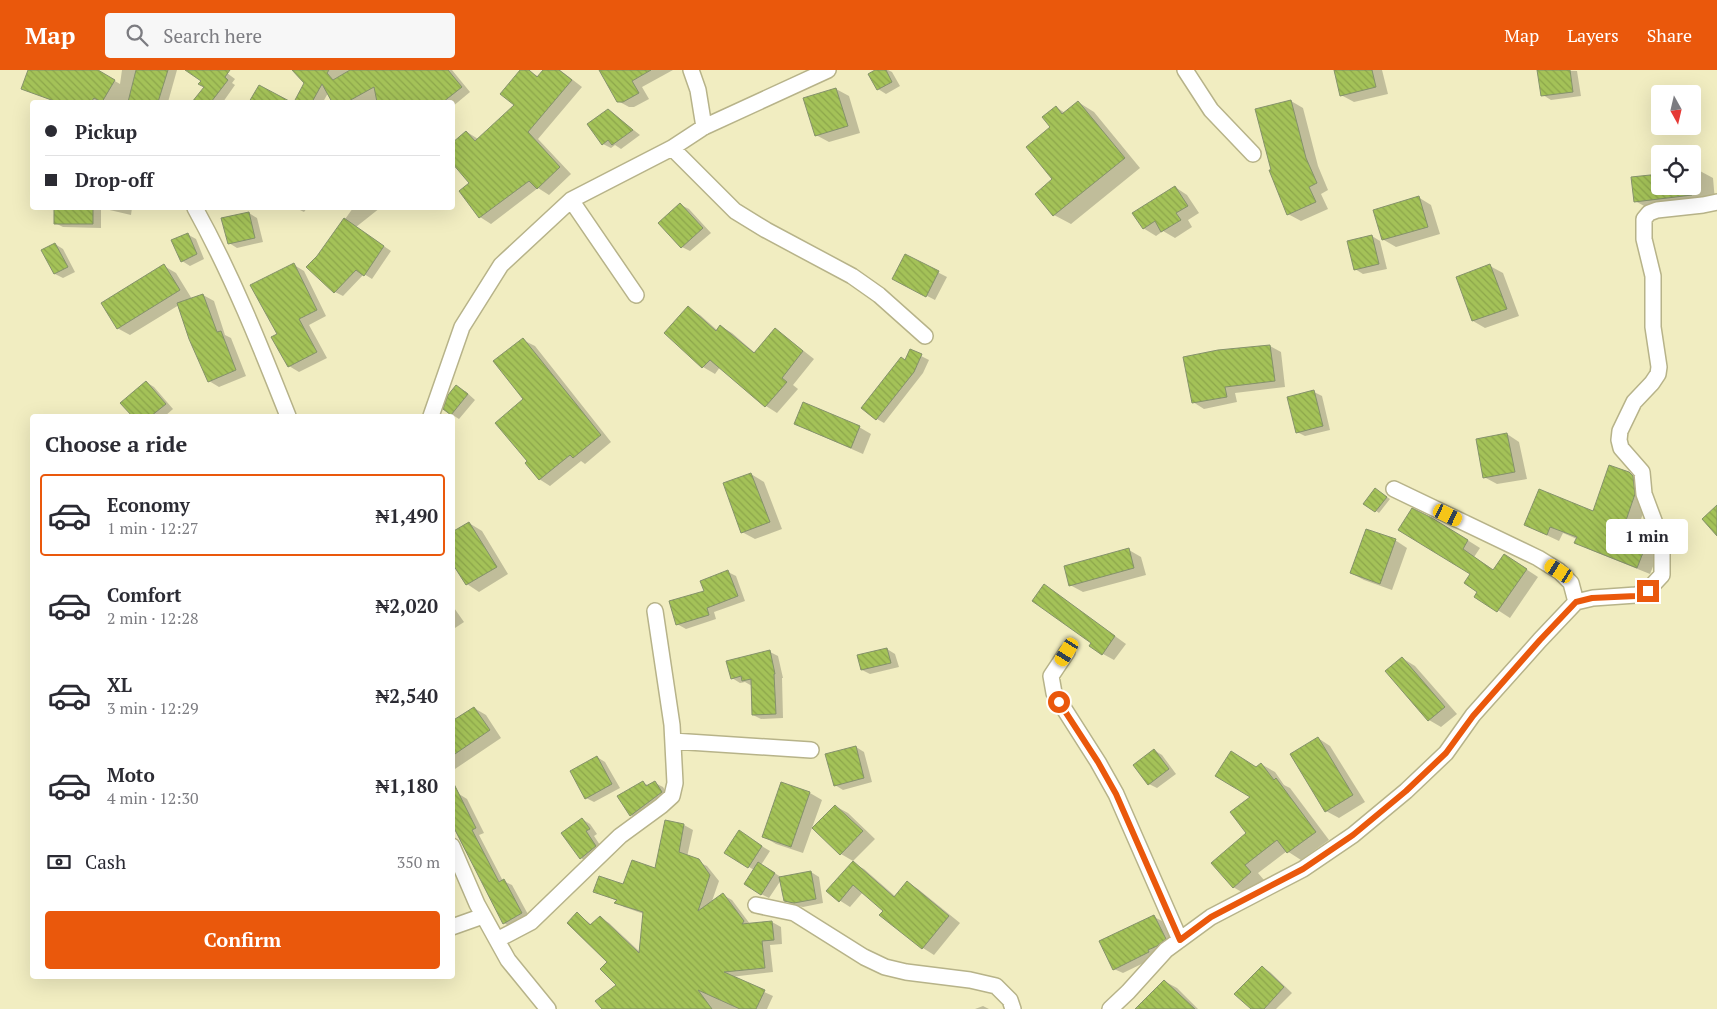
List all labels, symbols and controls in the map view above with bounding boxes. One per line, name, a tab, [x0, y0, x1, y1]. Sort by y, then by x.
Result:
search box	[105, 13, 455, 58]
text: Map	[25, 19, 75, 51]
icon: search	[123, 21, 151, 49]
text: Search here	[163, 23, 262, 48]
text: Map	[1504, 23, 1539, 47]
text: Layers	[1567, 23, 1619, 47]
text: Share	[1647, 23, 1692, 47]
north arrow	[1651, 85, 1701, 135]
map controls	[1651, 85, 1701, 195]
text: Pickup	[75, 119, 137, 144]
button: locate	[1651, 145, 1701, 195]
text: Drop-off	[75, 167, 153, 192]
text: Choose a ride	[45, 429, 187, 458]
text: Economy	[107, 492, 190, 517]
icon: car	[47, 493, 92, 538]
car	[1431, 502, 1464, 528]
text: ₦1,490	[376, 503, 438, 528]
text: 1 min · 12:27	[107, 517, 199, 539]
callout: 1 min	[1607, 518, 1689, 554]
text: 1 min	[1625, 525, 1669, 547]
car	[1542, 557, 1575, 585]
route end	[1637, 580, 1659, 602]
text: Comfort	[107, 582, 182, 607]
icon: car	[47, 583, 92, 628]
text: ₦2,020	[376, 593, 438, 618]
text: 2 min · 12:28	[107, 607, 199, 629]
car	[1052, 635, 1081, 669]
text: XL	[107, 672, 132, 697]
icon: car	[47, 673, 92, 718]
text: ₦2,540	[376, 683, 438, 708]
route start	[1048, 691, 1070, 713]
text: 3 min · 12:29	[107, 697, 199, 719]
text: Moto	[107, 762, 155, 787]
icon: car	[47, 763, 92, 808]
text: ₦1,180	[376, 773, 438, 798]
text: 4 min · 12:30	[107, 787, 199, 809]
icon: cash	[45, 848, 73, 876]
text: Cash	[85, 849, 126, 874]
text: 350 m	[397, 851, 440, 873]
button: Confirm	[45, 911, 440, 969]

